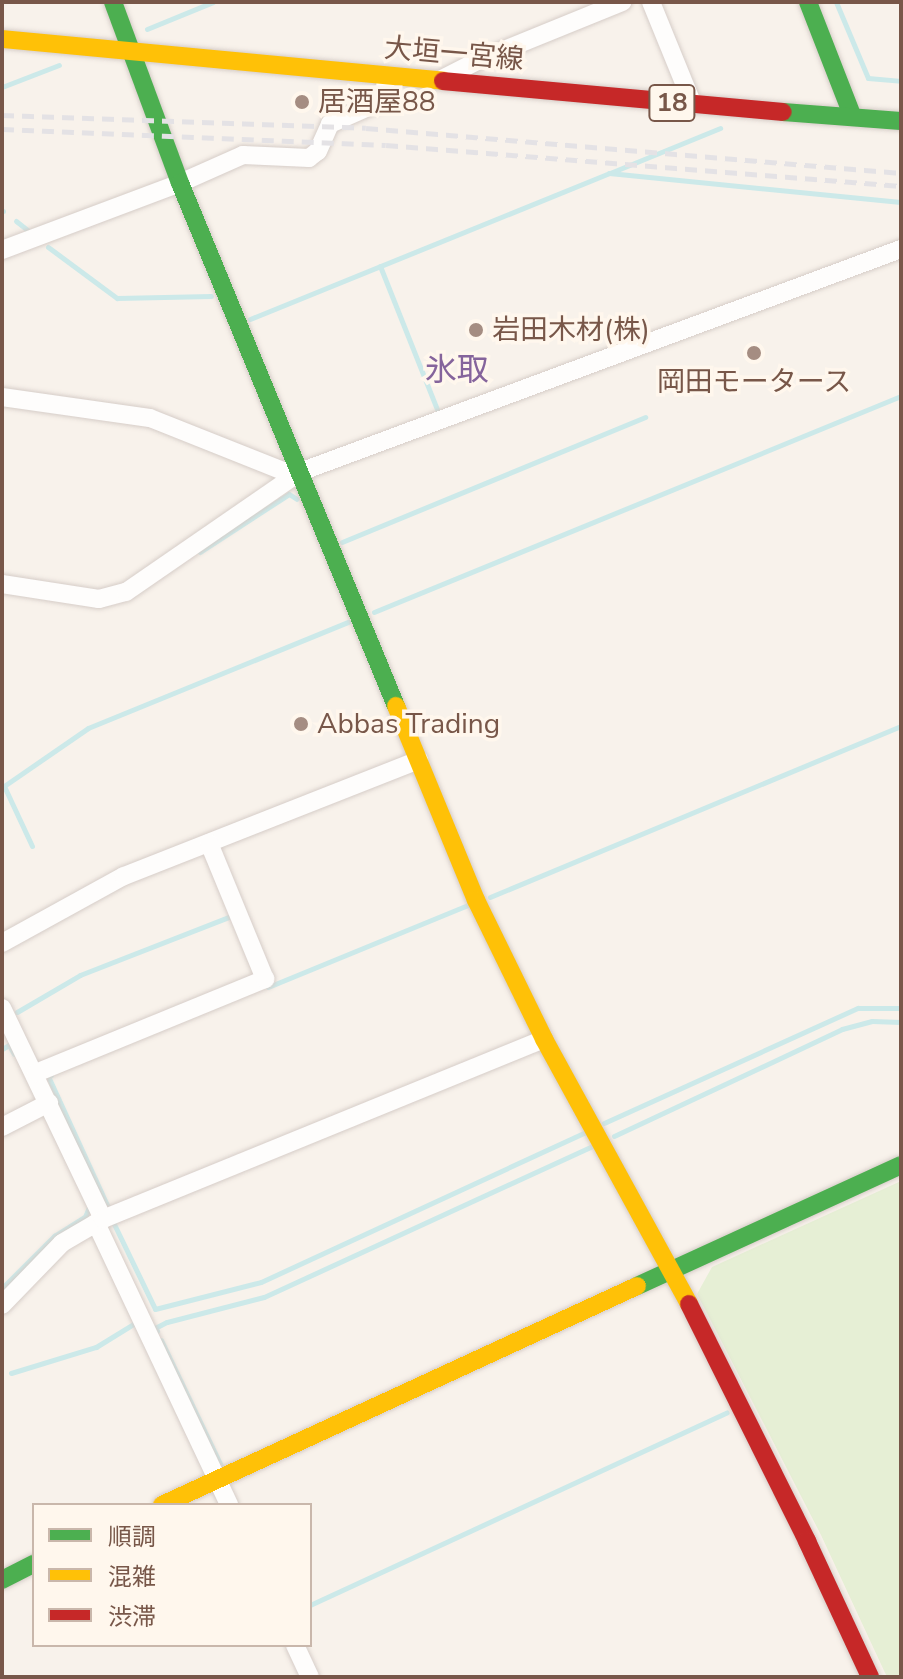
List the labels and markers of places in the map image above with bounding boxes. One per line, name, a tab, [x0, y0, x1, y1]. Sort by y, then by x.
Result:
place label: 居酒屋88	[318, 85, 436, 119]
marker: 居酒屋88	[293, 93, 311, 111]
place label: 岩田木材(株)	[492, 313, 650, 347]
marker: 岩田木材(株)	[467, 321, 485, 339]
marker: 岡田モータース	[745, 344, 763, 362]
place label: 岡田モータース	[656, 365, 852, 399]
place label: Abbas Trading	[317, 707, 500, 741]
marker: Abbas Trading	[292, 715, 310, 733]

